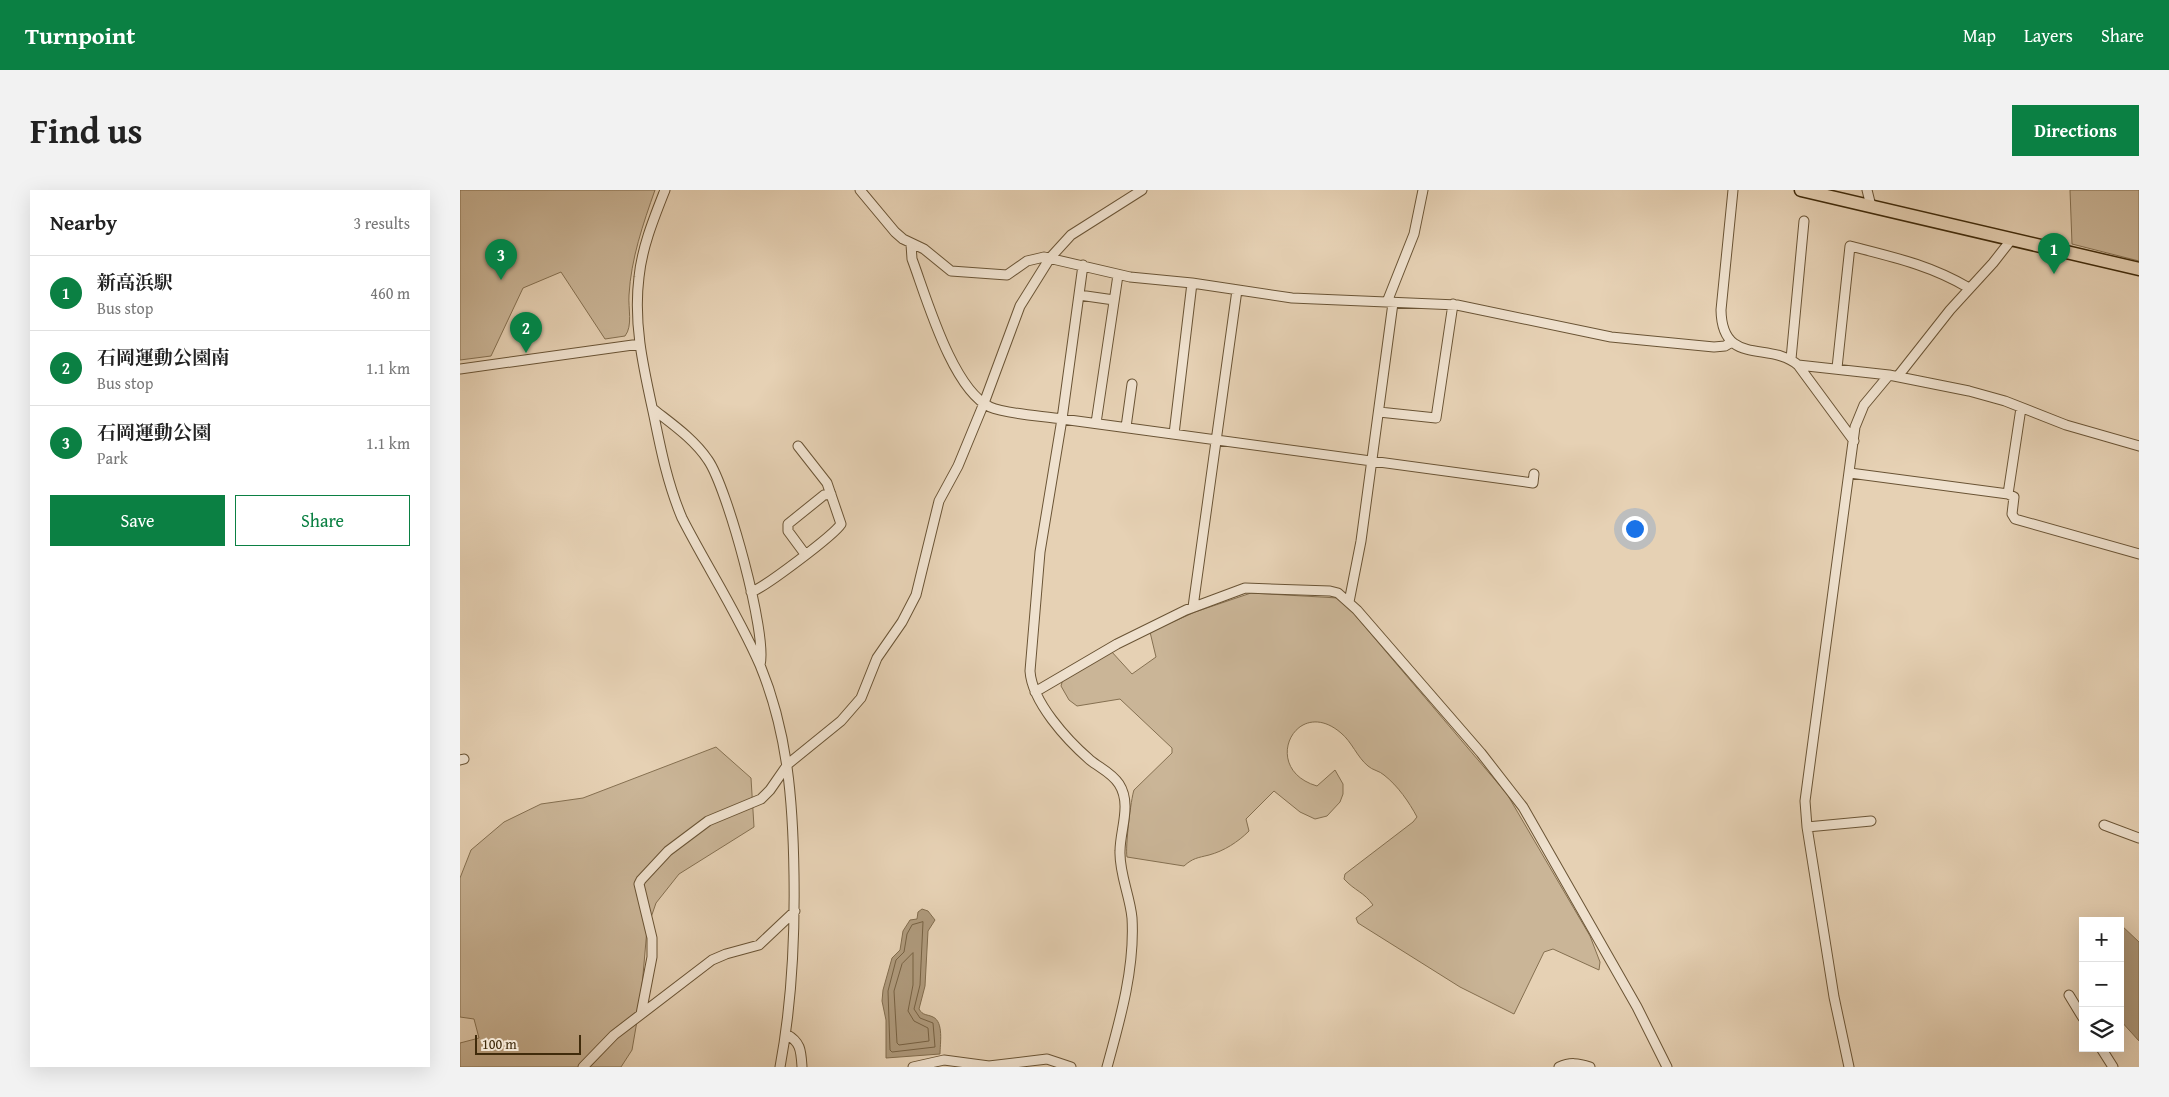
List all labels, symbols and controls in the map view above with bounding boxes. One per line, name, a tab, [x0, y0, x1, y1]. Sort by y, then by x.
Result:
text: Turnpoint	[25, 18, 135, 53]
text: Map	[1963, 22, 1996, 49]
text: Layers	[2024, 22, 2073, 49]
text: Share	[2101, 22, 2144, 49]
text: Find us	[30, 105, 143, 156]
button: Directions	[2012, 105, 2139, 156]
text: Nearby	[50, 207, 117, 238]
text: 3 results	[353, 211, 410, 235]
pin: 1	[2038, 233, 2070, 274]
pin: 3	[485, 239, 517, 280]
text: 新高浜駅	[97, 268, 173, 296]
text: 1	[62, 281, 70, 305]
text: 460 m	[370, 281, 410, 305]
text: Bus stop	[97, 296, 153, 320]
pin: 2	[510, 312, 542, 353]
text: 石岡運動公園南	[97, 343, 230, 371]
text: 2	[62, 356, 70, 380]
text: 1.1 km	[366, 356, 410, 380]
text: Bus stop	[97, 371, 153, 395]
text: 石岡運動公園	[97, 418, 211, 446]
text: 3	[62, 431, 70, 455]
text: 1.1 km	[366, 431, 410, 455]
text: Park	[97, 446, 128, 470]
button: Save	[50, 495, 225, 546]
button: Share	[235, 495, 410, 546]
your location	[1622, 516, 1648, 542]
map controls	[2079, 917, 2124, 1052]
button: +	[2079, 917, 2124, 962]
button: −	[2079, 962, 2124, 1007]
button: layers	[2079, 1007, 2124, 1052]
scale bar	[475, 1032, 581, 1055]
text: 100 m	[482, 1034, 517, 1054]

